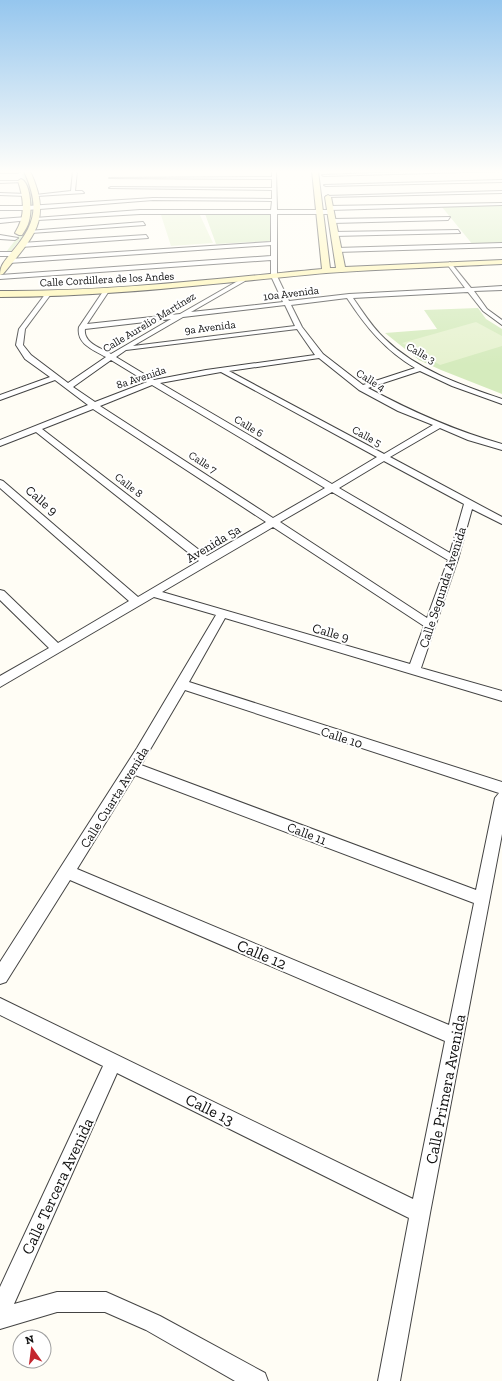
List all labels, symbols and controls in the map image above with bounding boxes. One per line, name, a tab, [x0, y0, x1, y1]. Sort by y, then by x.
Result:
street label: Calle Cordillera de los Andes	[39, 269, 175, 290]
street label: 10a Avenida	[262, 284, 320, 303]
street label: Calle Aurelio Martínez	[101, 290, 198, 355]
street label: 9a Avenida	[184, 318, 237, 337]
street label: Calle 3	[404, 340, 438, 367]
street label: 8a Avenida	[115, 363, 168, 392]
street label: Calle 4	[354, 366, 388, 394]
street label: Calle 6	[232, 413, 266, 440]
street label: Calle 5	[350, 423, 384, 450]
street label: Calle 7	[186, 448, 219, 476]
street label: Calle 8	[112, 470, 145, 500]
street label: Calle 9	[23, 482, 61, 518]
street label: Avenida 5a	[183, 521, 244, 565]
street label: Calle Segunda Avenida	[416, 524, 469, 650]
street label: Calle 9	[311, 620, 351, 645]
street label: Calle 10	[319, 724, 365, 751]
street label: Calle Cuarta Avenida	[77, 743, 152, 851]
street label: Calle 11	[285, 819, 328, 848]
street label: Calle 12	[234, 936, 290, 973]
street label: Calle Primera Avenida	[422, 1012, 469, 1166]
street label: Calle 13	[182, 1090, 237, 1129]
street label: Calle Tercera Avenida	[18, 1115, 98, 1257]
north arrow	[12, 1329, 52, 1369]
text: N	[24, 1332, 36, 1347]

